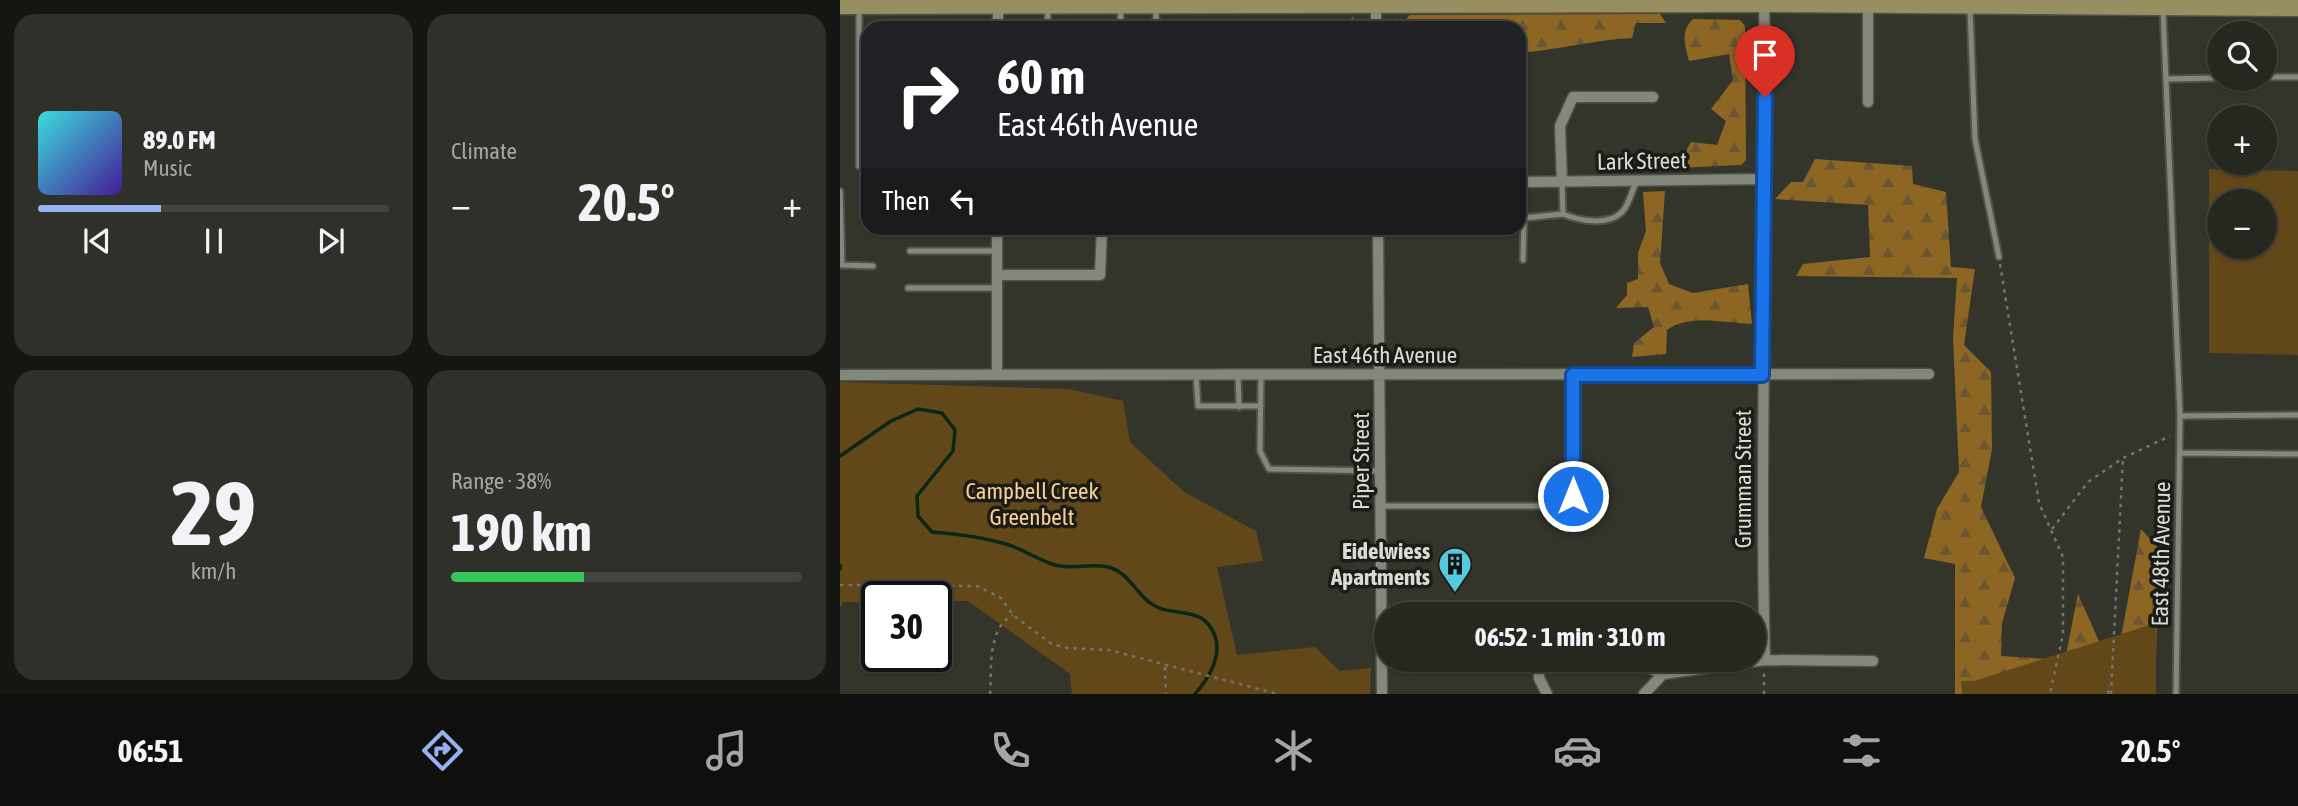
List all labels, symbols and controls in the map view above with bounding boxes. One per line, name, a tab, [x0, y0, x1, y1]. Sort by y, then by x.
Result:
map controls	[2207, 21, 2277, 259]
button: search	[2207, 21, 2277, 91]
pin	[1735, 25, 1795, 97]
icon: arrive	[1746, 36, 1784, 74]
text: 60 m	[997, 48, 1085, 104]
icon: right	[882, 49, 973, 140]
button: +	[2207, 105, 2277, 175]
text: East 46th Avenue	[997, 106, 1198, 143]
text: 89.0 FM	[143, 125, 216, 155]
text: Climate	[451, 138, 517, 164]
street label: Lark Street	[1597, 147, 1687, 175]
text: Music	[143, 155, 191, 181]
text: 20.5°	[578, 172, 675, 232]
text: −	[451, 182, 471, 225]
text: +	[782, 182, 802, 225]
icon: left	[944, 182, 982, 220]
text: Then	[882, 186, 930, 216]
button: −	[2207, 189, 2277, 259]
icon: previous	[78, 222, 116, 260]
icon: pause	[195, 222, 233, 260]
icon: next	[312, 222, 350, 260]
street label: East 46th Avenue	[1313, 342, 1457, 368]
street label: Grumman Street	[1730, 410, 1756, 548]
street label: Piper Street	[1348, 412, 1374, 510]
position arrow	[1536, 459, 1610, 533]
text: 29	[171, 460, 256, 564]
text: Range · 38%	[451, 468, 551, 494]
park label: Campbell Creek Greenbelt	[965, 478, 1099, 530]
street label: East 48th Avenue	[2147, 481, 2175, 627]
text: 190 km	[451, 502, 592, 562]
place label: Eidelwiess Apartments	[1330, 538, 1430, 590]
building icon: Eidelwiess Apartments	[1436, 545, 1474, 594]
text: km/h	[191, 558, 236, 584]
speed limit sign: 30	[861, 581, 952, 672]
text: 06:52 · 1 min · 310 m	[1475, 622, 1665, 652]
icon: directions	[418, 726, 467, 775]
icon: music	[702, 726, 751, 775]
icon: phone	[986, 726, 1035, 775]
icon: climate	[1269, 726, 1318, 775]
icon: car	[1553, 726, 1602, 775]
icon: filters	[1837, 726, 1886, 775]
text: 06:51	[117, 732, 183, 769]
text: 20.5°	[2121, 732, 2180, 769]

